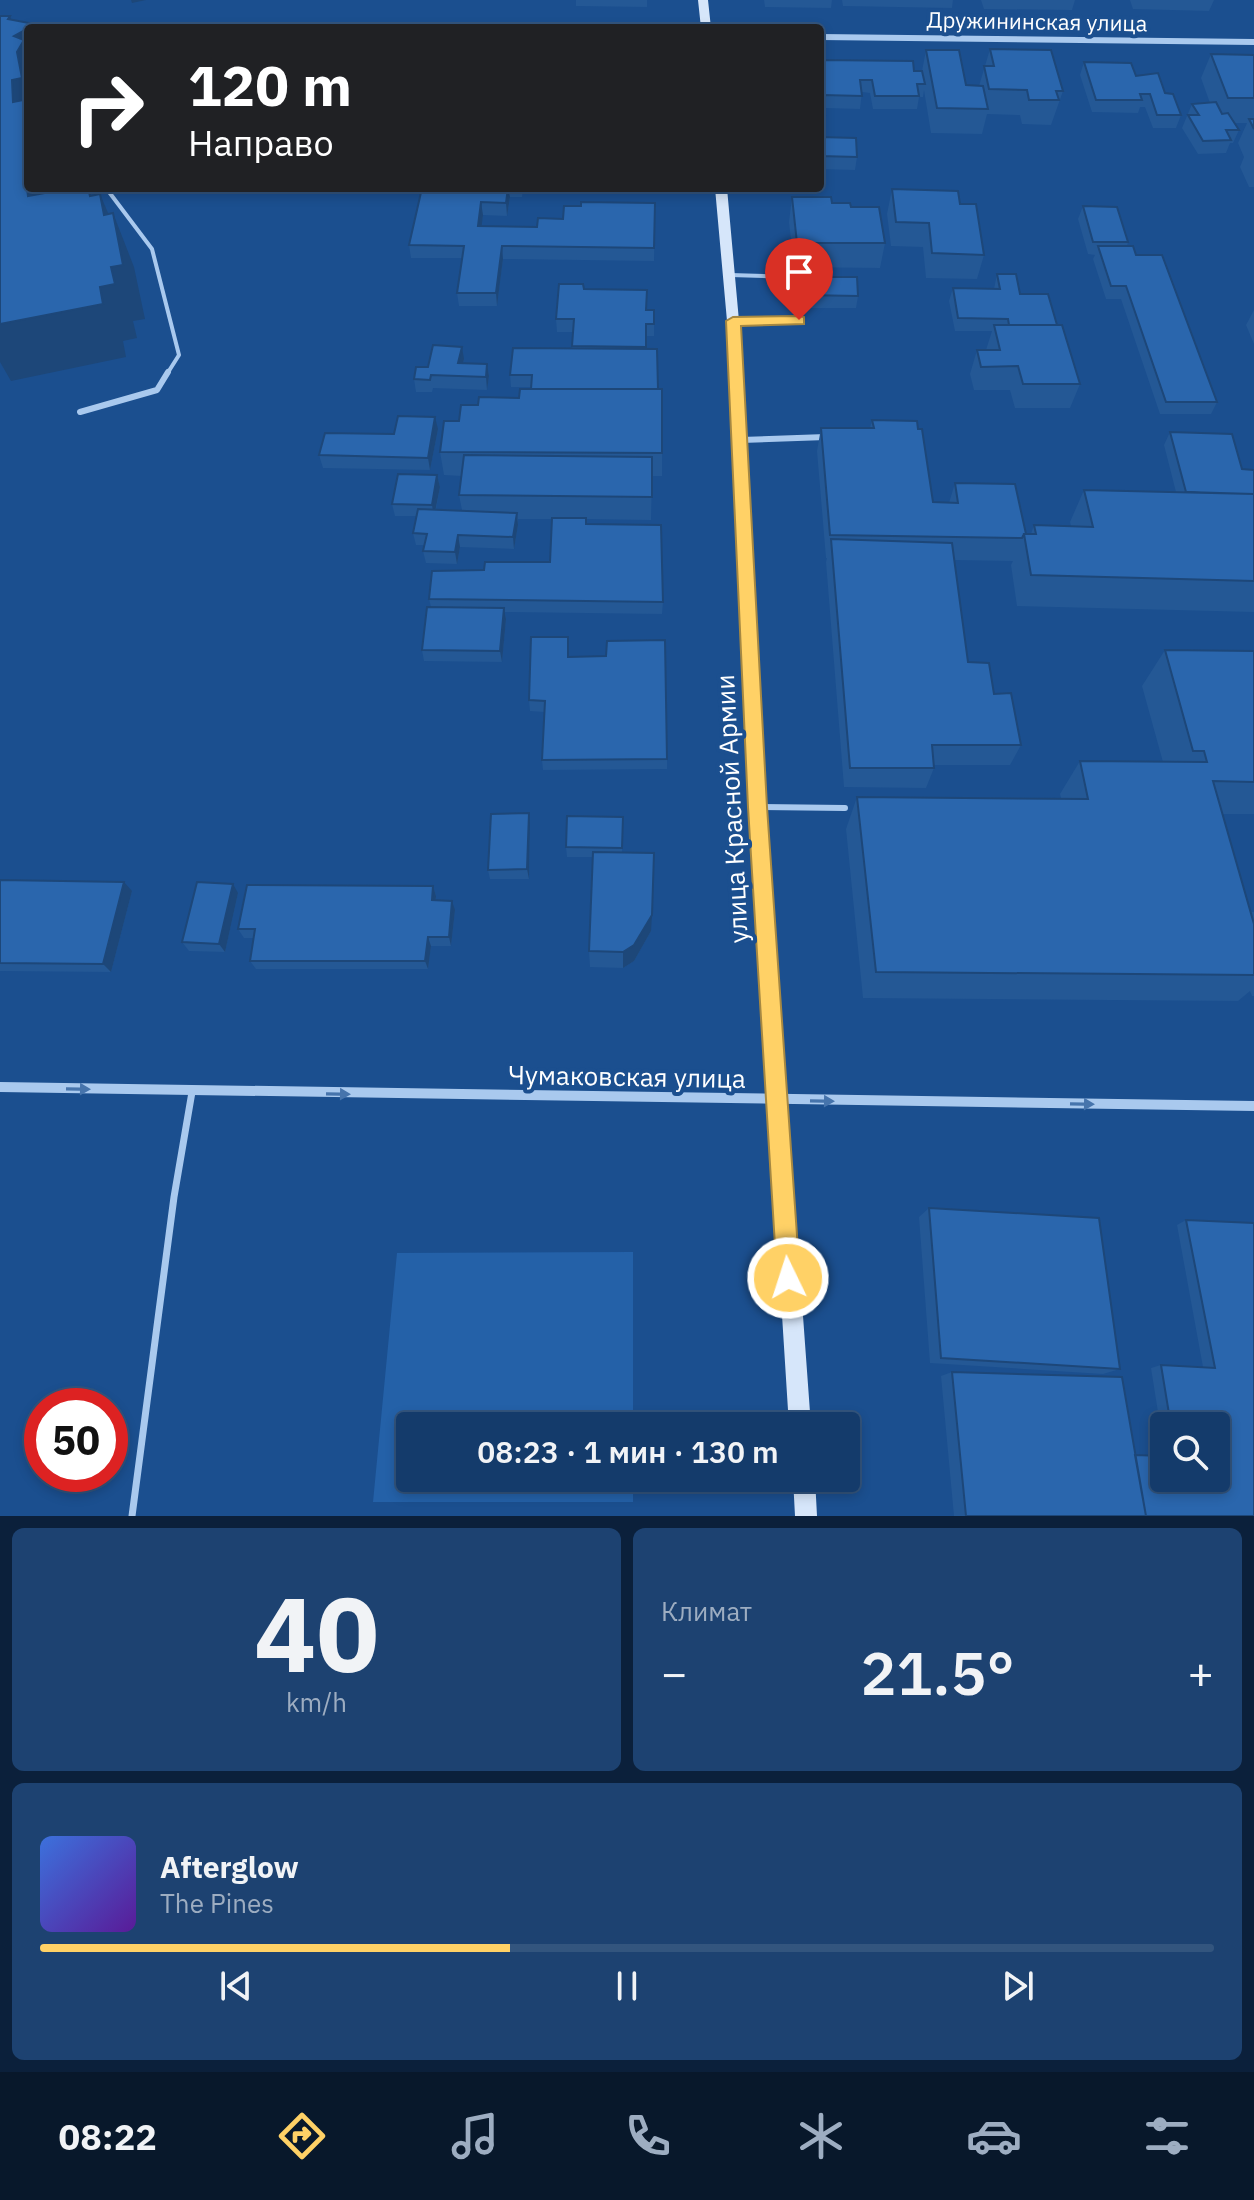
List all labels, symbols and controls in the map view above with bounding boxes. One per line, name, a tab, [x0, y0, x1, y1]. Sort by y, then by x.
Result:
street label: Дружининская улица	[926, 5, 1148, 37]
text: 120 m	[188, 49, 352, 121]
icon: right	[56, 56, 160, 160]
text: Направо	[188, 119, 334, 166]
pin	[765, 238, 833, 320]
icon: arrive	[777, 250, 821, 294]
street label: улица Красной Армии	[707, 674, 755, 944]
street label: Чумаковская улица	[508, 1057, 746, 1095]
one-way arrow	[66, 1083, 91, 1096]
one-way arrow	[326, 1088, 351, 1100]
one-way arrow	[810, 1095, 835, 1107]
one-way arrow	[1070, 1097, 1095, 1110]
position arrow	[746, 1236, 830, 1320]
speed limit sign: 50	[24, 1388, 128, 1492]
map controls	[1150, 1412, 1230, 1492]
button: search	[1150, 1412, 1230, 1492]
text: 08:23 · 1 мин · 130 m	[477, 1432, 779, 1471]
text: 40	[254, 1565, 379, 1701]
text: Климат	[661, 1594, 752, 1628]
text: 21.5°	[860, 1633, 1015, 1712]
text: −	[661, 1644, 687, 1701]
text: +	[1188, 1644, 1214, 1701]
text: km/h	[286, 1685, 347, 1719]
text: Afterglow	[160, 1847, 299, 1886]
text: The Pines	[160, 1886, 274, 1920]
icon: previous	[214, 1964, 258, 2008]
icon: pause	[605, 1964, 649, 2008]
icon: next	[996, 1964, 1040, 2008]
icon: directions	[274, 2108, 330, 2164]
icon: music	[447, 2108, 503, 2164]
icon: phone	[620, 2108, 676, 2164]
icon: climate	[793, 2108, 849, 2164]
icon: car	[966, 2108, 1022, 2164]
icon: filters	[1139, 2108, 1195, 2164]
text: 08:22	[59, 2113, 157, 2160]

